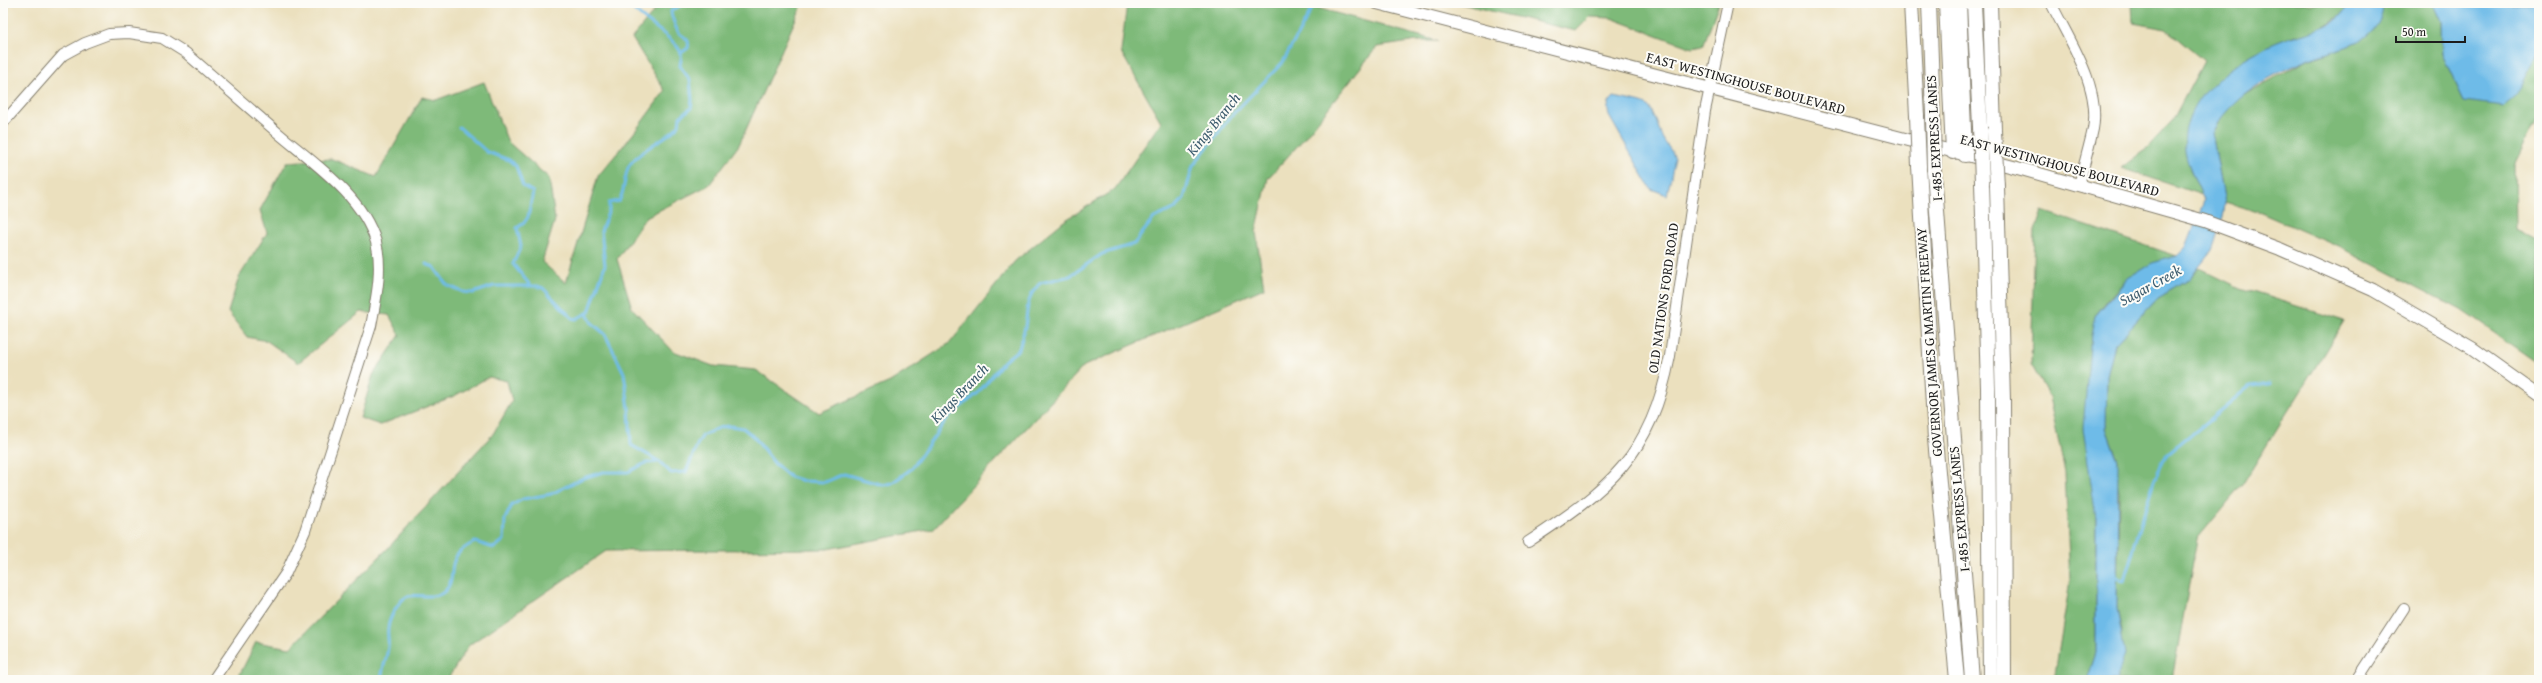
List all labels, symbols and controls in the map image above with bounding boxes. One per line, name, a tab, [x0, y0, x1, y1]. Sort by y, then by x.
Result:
scale bar	[2396, 18, 2465, 44]
text: 50 m	[2402, 23, 2426, 40]
street label: EAST WESTINGHOUSE BOULEVARD	[1644, 47, 1848, 119]
street label: I-485 EXPRESS LANES	[1921, 74, 1947, 201]
water label: Kings Branch	[1180, 88, 1245, 161]
street label: EAST WESTINGHOUSE BOULEVARD	[1958, 129, 2162, 201]
street label: OLD NATIONS FORD ROAD	[1643, 221, 1683, 375]
street label: GOVERNOR JAMES G MARTIN FREEWAY	[1911, 226, 1947, 457]
water label: Sugar Creek	[2115, 259, 2185, 311]
water label: Kings Branch	[925, 358, 993, 428]
street label: I-485 EXPRESS LANES	[1944, 445, 1974, 573]

